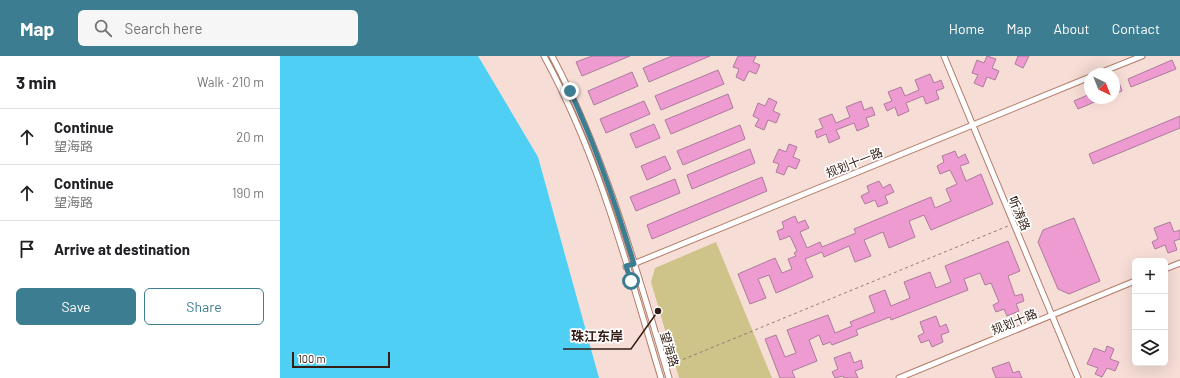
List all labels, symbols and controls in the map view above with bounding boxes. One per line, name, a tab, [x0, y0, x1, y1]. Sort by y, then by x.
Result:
search box	[78, 10, 358, 46]
text: Map	[20, 17, 54, 40]
icon: search	[92, 17, 114, 39]
text: Search here	[124, 19, 202, 37]
text: Home	[949, 20, 985, 37]
text: Map	[1007, 20, 1031, 37]
text: About	[1053, 20, 1090, 37]
text: Contact	[1112, 20, 1160, 37]
north arrow	[1084, 68, 1120, 104]
text: 3 min	[16, 72, 56, 92]
text: Walk · 210 m	[197, 74, 264, 90]
route end	[561, 82, 579, 100]
text: Continue	[54, 118, 114, 136]
icon: ahead	[16, 126, 38, 148]
text: 20 m	[236, 129, 264, 145]
text: 望海路	[54, 138, 93, 154]
street label: 规划十一路	[824, 144, 884, 180]
text: Continue	[54, 174, 114, 192]
icon: ahead	[16, 182, 38, 204]
text: 190 m	[232, 185, 264, 201]
text: 望海路	[54, 194, 93, 210]
street label: 听涛路	[1007, 194, 1033, 232]
icon: arrive	[16, 238, 38, 260]
text: Arrive at destination	[54, 240, 190, 258]
map controls	[1132, 258, 1168, 366]
button: +	[1132, 258, 1168, 294]
route start	[622, 272, 640, 290]
button: Save	[16, 288, 136, 325]
button: Share	[144, 288, 264, 325]
button: −	[1132, 294, 1168, 330]
street label: 规划十路	[989, 306, 1039, 336]
callout: 珠江东岸	[563, 324, 631, 349]
text: 珠江东岸	[571, 328, 623, 344]
street label: 望海路	[658, 330, 682, 368]
button: layers	[1132, 330, 1168, 366]
scale bar	[292, 350, 390, 369]
text: 100 m	[298, 352, 326, 365]

